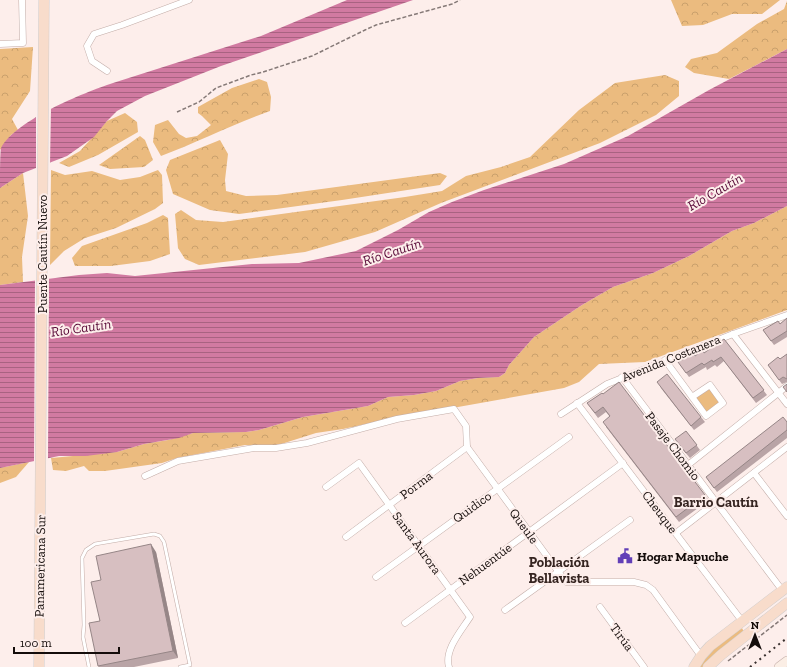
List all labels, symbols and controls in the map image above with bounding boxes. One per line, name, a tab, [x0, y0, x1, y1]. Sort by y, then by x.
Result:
water label: Río Cautín	[684, 169, 746, 215]
street label: Puente Cautín Nuevo	[35, 194, 50, 313]
water label: Río Cautín	[361, 235, 423, 269]
water label: Río Cautín	[50, 315, 112, 341]
street label: Avenida Costanera	[620, 331, 723, 385]
street label: Pasaje Chomio	[642, 409, 704, 484]
street label: Porma	[397, 468, 436, 502]
street label: Quidico	[450, 488, 494, 526]
street label: Cheuque	[639, 488, 681, 536]
district label: Barrio Cautín	[674, 494, 759, 511]
street label: Queule	[506, 505, 542, 547]
street label: Santa Aurora	[389, 509, 445, 578]
street label: Panamericana Sur	[32, 515, 48, 617]
street label: Nehuentúe	[456, 540, 514, 588]
public building icon: Hogar Mapuche	[616, 547, 634, 565]
place label: Hogar Mapuche	[637, 549, 729, 564]
district label: Población Bellavista	[529, 554, 590, 587]
north arrow	[735, 615, 775, 655]
text: N	[751, 619, 760, 632]
street label: Tirúa	[607, 620, 638, 654]
scale bar	[14, 629, 119, 655]
text: 100 m	[20, 636, 52, 650]

